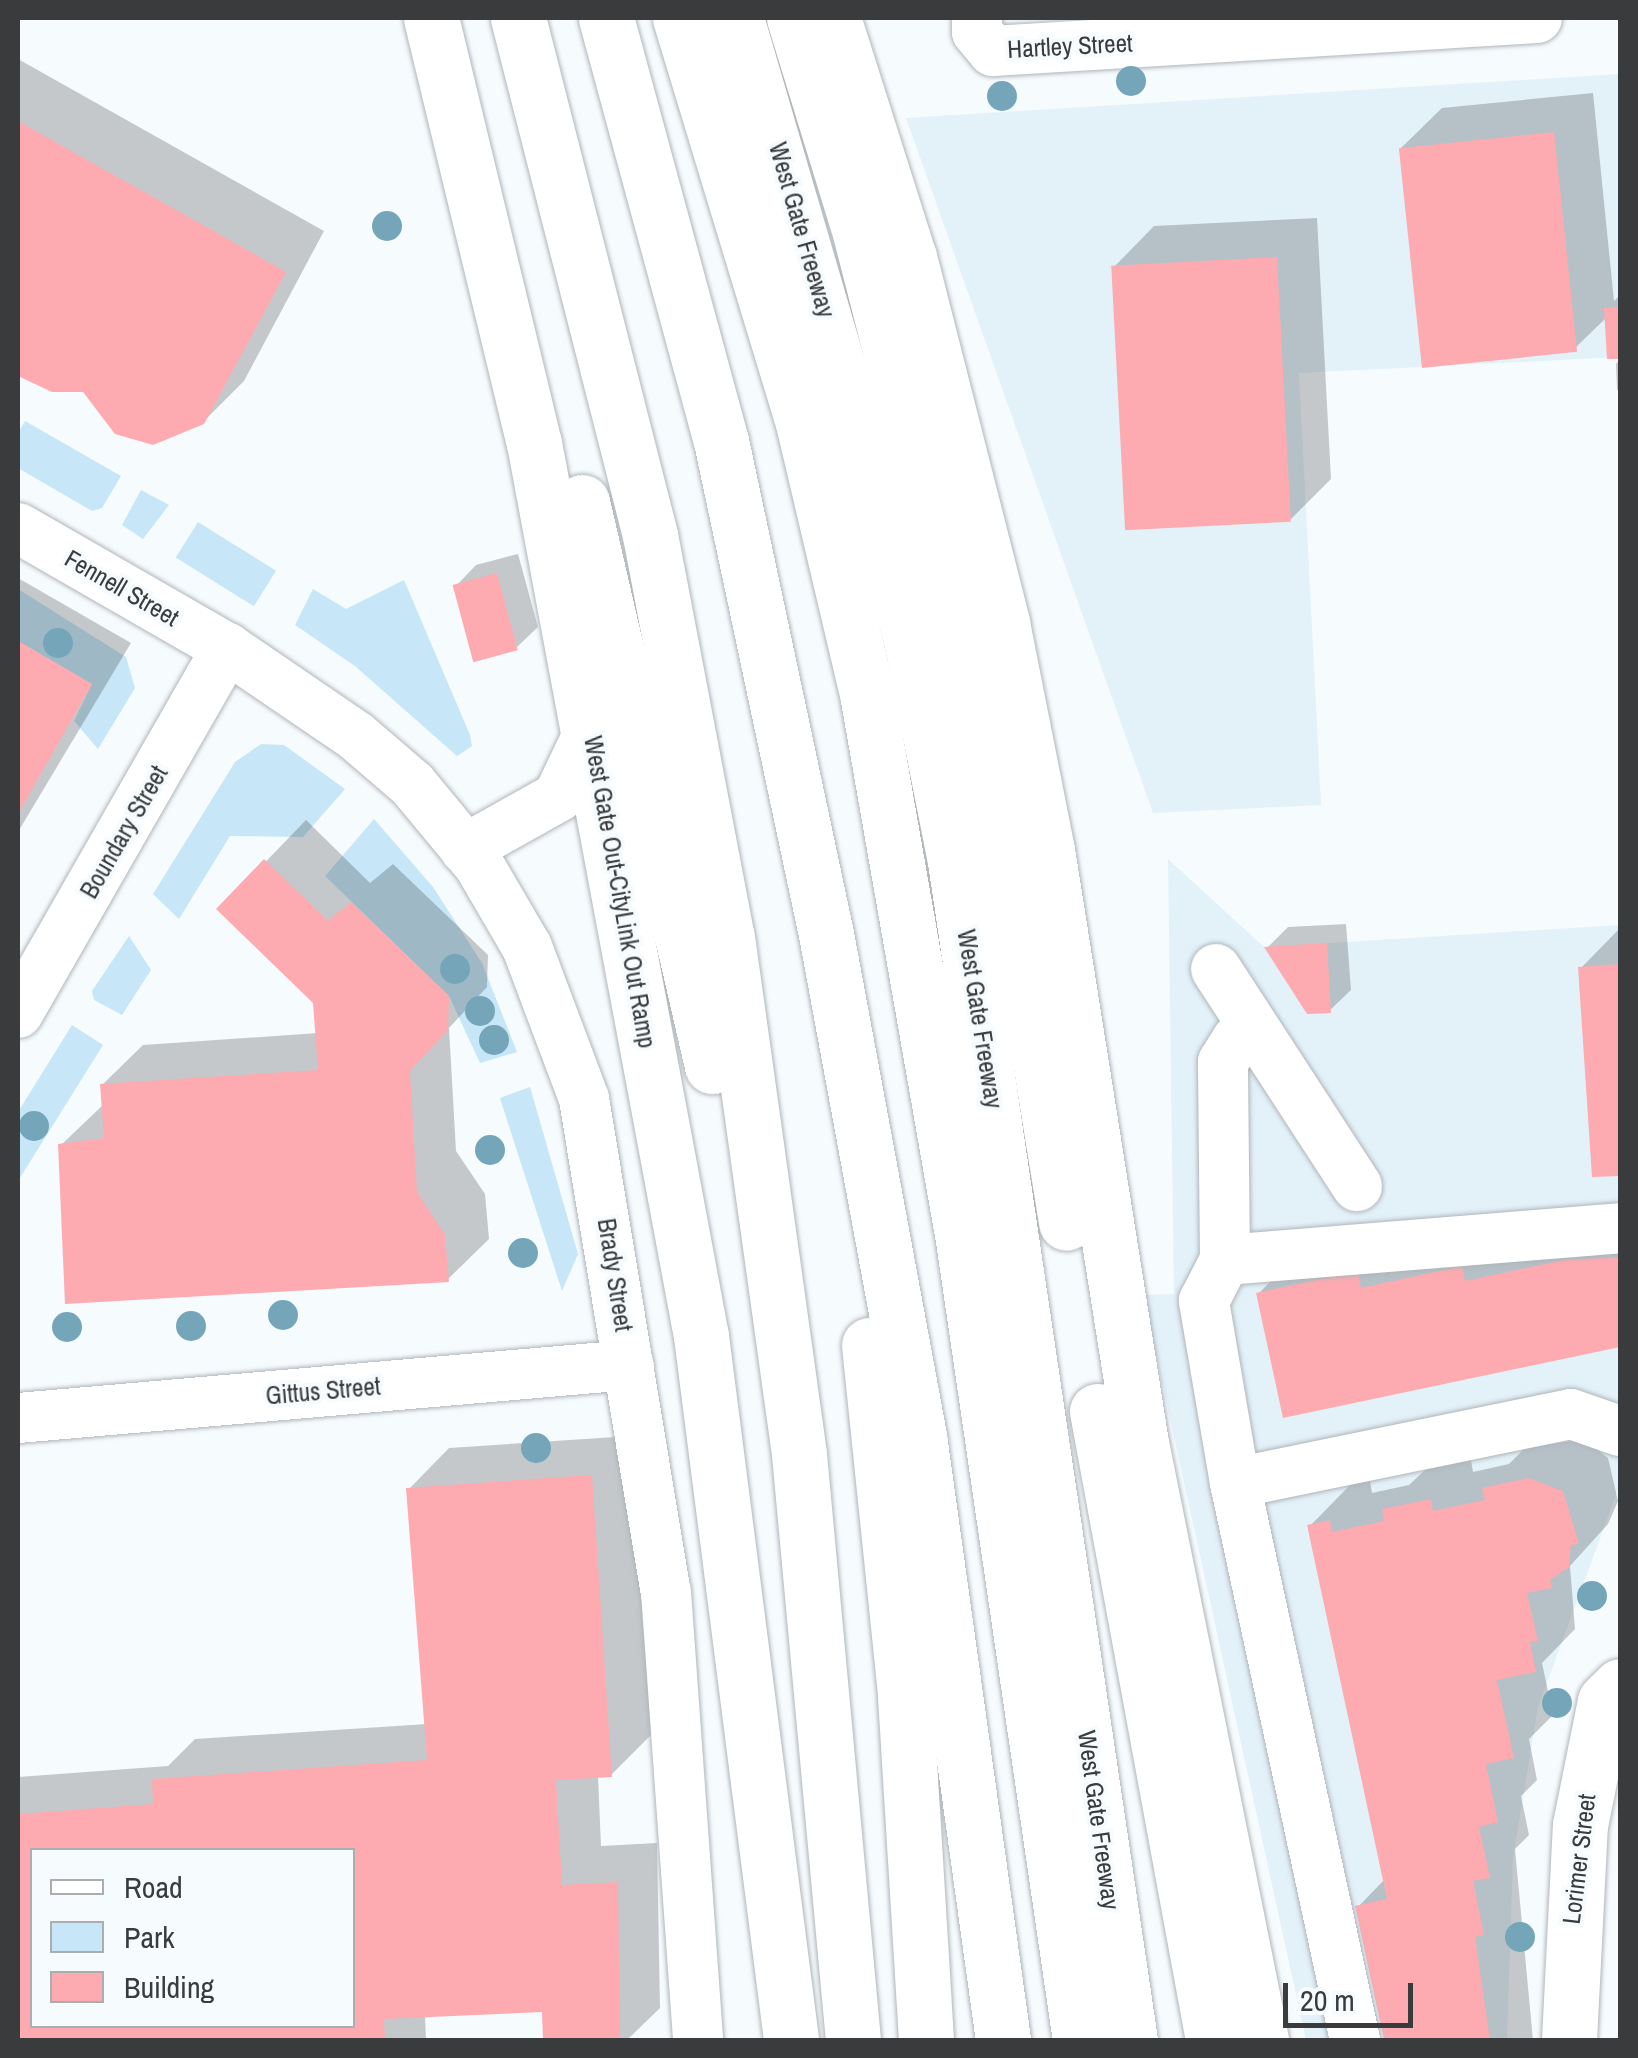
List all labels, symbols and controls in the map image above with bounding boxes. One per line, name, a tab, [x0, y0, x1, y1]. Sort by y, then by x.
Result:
street label: Hartley Street	[1007, 28, 1133, 64]
street label: West Gate Freeway	[763, 139, 841, 321]
street label: Fennell Street	[60, 543, 184, 633]
street label: West Gate Out-CityLink Out Ramp	[578, 734, 662, 1050]
street label: Boundary Street	[74, 760, 174, 904]
street label: West Gate Freeway	[951, 927, 1009, 1111]
street label: Brady Street	[591, 1216, 639, 1334]
street label: Gittus Street	[264, 1371, 382, 1411]
street label: West Gate Freeway	[1072, 1728, 1126, 1912]
street label: Lorimer Street	[1556, 1792, 1602, 1926]
legend	[30, 1848, 355, 2028]
text: Road	[124, 1867, 183, 1907]
text: Park	[124, 1917, 175, 1957]
scale bar	[1288, 1963, 1418, 2025]
text: Building	[124, 1967, 214, 2007]
text: 20 m	[1300, 1980, 1355, 2020]

